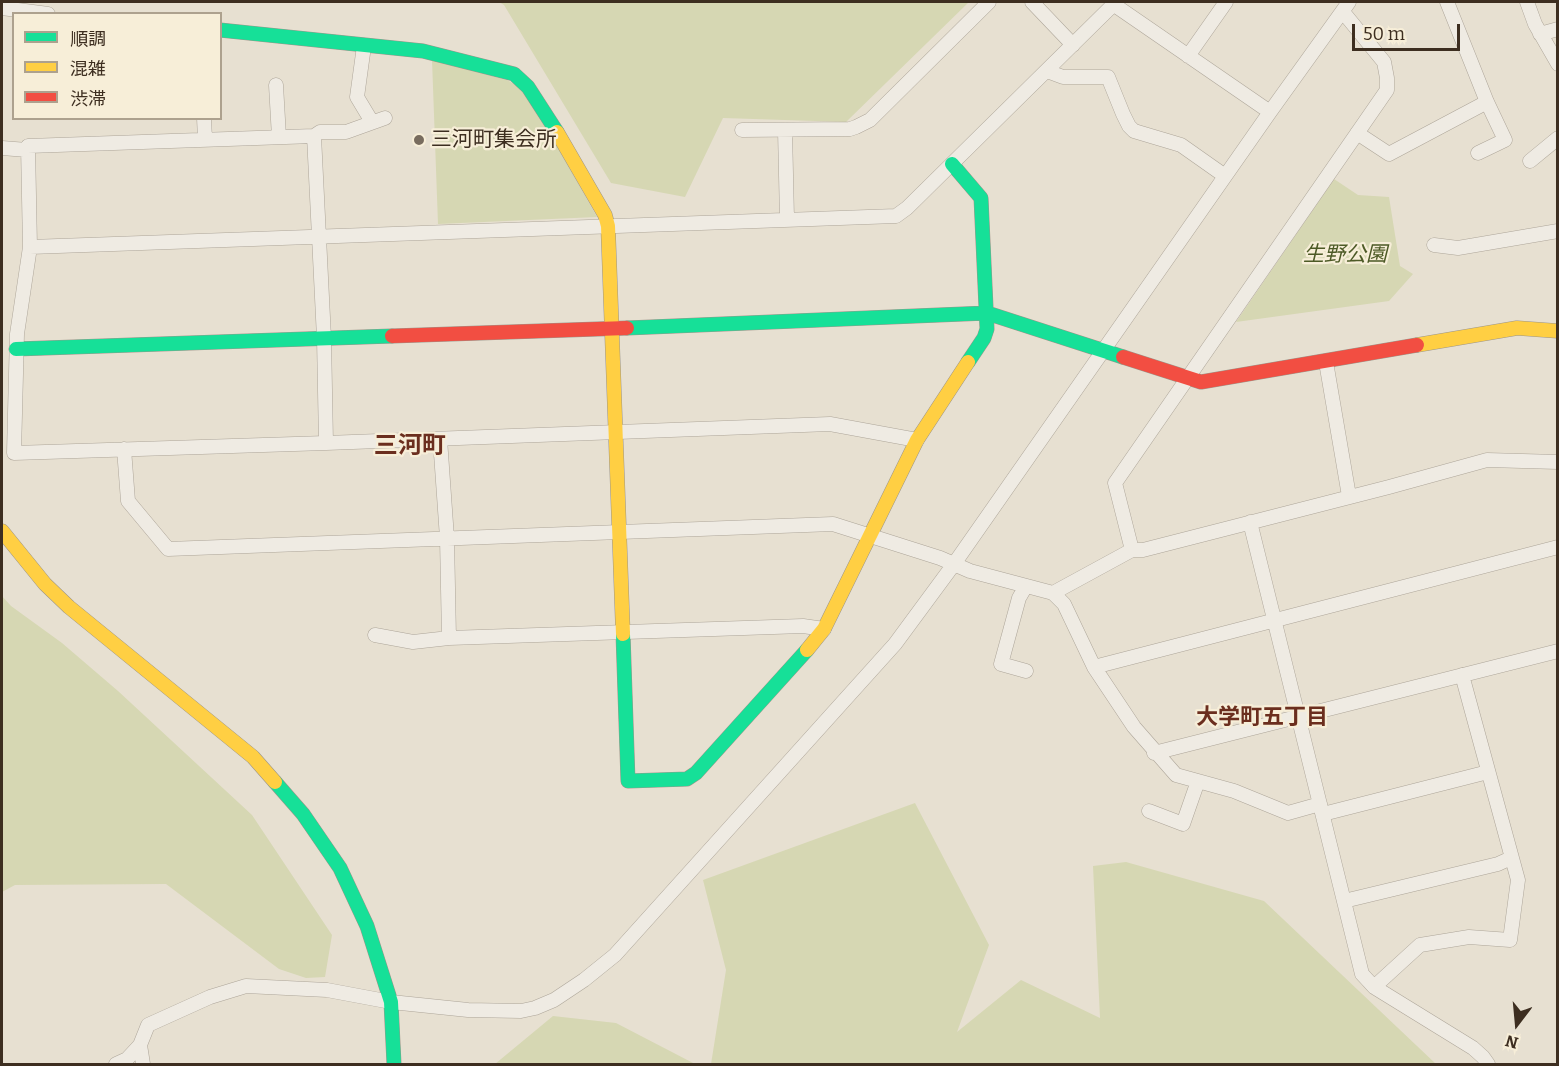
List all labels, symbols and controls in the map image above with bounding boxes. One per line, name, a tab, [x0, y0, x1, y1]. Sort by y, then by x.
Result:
legend	[12, 12, 222, 120]
scale bar	[1355, 12, 1463, 50]
text: 50 m	[1363, 23, 1405, 45]
text: 順調	[70, 28, 106, 50]
text: 混雑	[70, 58, 106, 80]
text: 渋滞	[70, 88, 106, 110]
place label: 三河町集会所	[431, 127, 557, 153]
marker: 三河町集会所	[412, 133, 426, 147]
park label: 生野公園	[1303, 242, 1387, 268]
district label: 三河町	[374, 432, 446, 460]
district label: 大学町五丁目	[1196, 705, 1328, 731]
north arrow	[1487, 994, 1547, 1054]
text: N	[1503, 1031, 1520, 1053]

